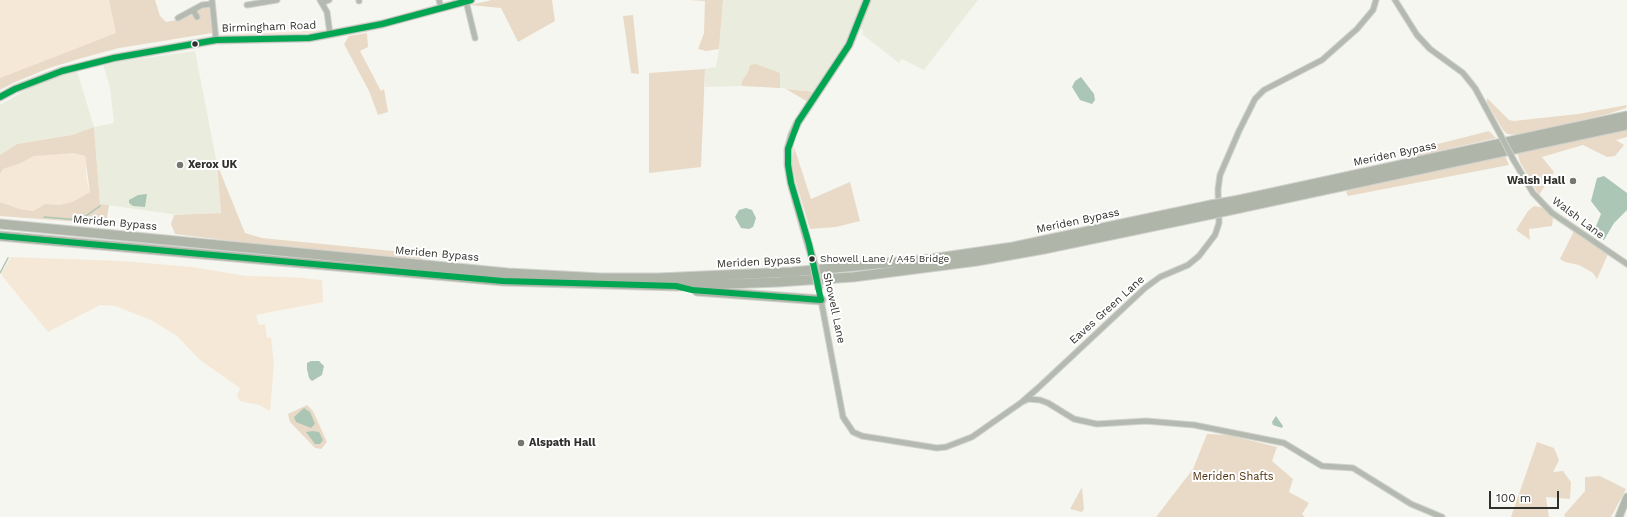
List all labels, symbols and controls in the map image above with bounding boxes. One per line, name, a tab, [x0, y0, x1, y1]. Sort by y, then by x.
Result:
street label: Birmingham Road	[221, 19, 317, 35]
unlabelled marker	[190, 39, 200, 49]
street label: Meriden Bypass	[1352, 139, 1438, 169]
place label: Xerox UK	[188, 158, 237, 172]
marker: Xerox UK	[175, 160, 185, 170]
place label: Walsh Hall	[1507, 174, 1565, 188]
marker: Walsh Hall	[1568, 176, 1578, 186]
street label: Walsh Lane	[1549, 194, 1607, 242]
street label: Meriden Bypass	[1035, 206, 1121, 236]
street label: Meriden Bypass	[72, 213, 158, 233]
street label: Meriden Bypass	[394, 244, 480, 264]
street label: Meriden Bypass	[716, 253, 802, 271]
place label: Showell Lane / A45 Bridge	[820, 253, 949, 265]
marker: Showell Lane / A45 Bridge	[807, 254, 817, 264]
street label: Showell Lane	[820, 271, 848, 345]
street label: Eaves Green Lane	[1067, 273, 1147, 347]
place label: Alspath Hall	[529, 436, 596, 450]
marker: Alspath Hall	[516, 438, 526, 448]
park label: Meriden Shafts	[1192, 470, 1274, 484]
scale bar	[1491, 483, 1561, 509]
text: 100 m	[1496, 491, 1531, 505]

